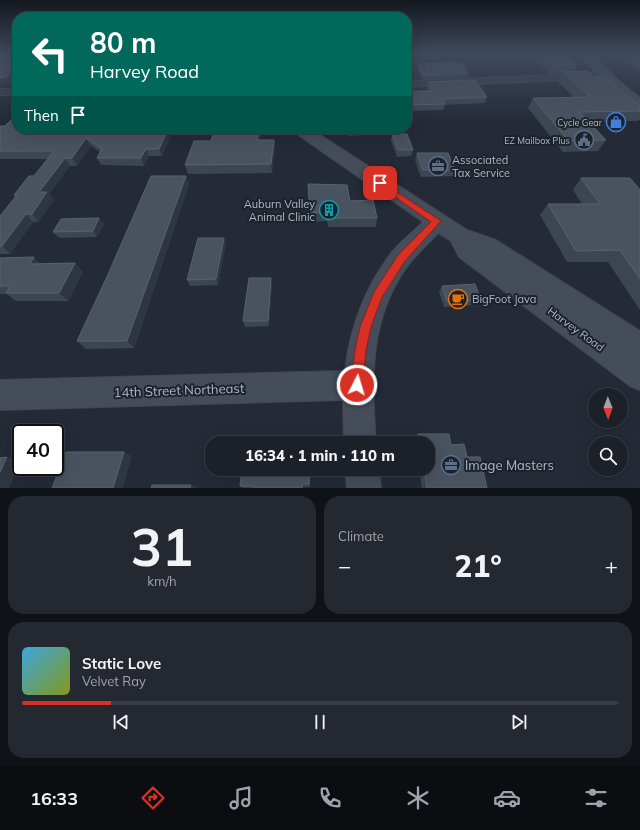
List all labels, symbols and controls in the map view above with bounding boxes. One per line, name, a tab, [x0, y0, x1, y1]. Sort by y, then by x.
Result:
text: 80 m	[90, 25, 156, 60]
icon: left	[24, 28, 76, 80]
text: Harvey Road	[90, 60, 199, 83]
icon: arrive	[67, 104, 89, 126]
text: Then	[24, 106, 59, 125]
shop icon: Cycle Gear	[605, 111, 627, 133]
place label: Cycle Gear	[557, 117, 603, 129]
public building icon: EZ Mailbox Plus	[573, 129, 595, 151]
place label: EZ Mailbox Plus	[504, 135, 570, 146]
place label: Associated Tax Service	[452, 153, 510, 180]
office icon: Associated Tax Service	[427, 155, 449, 177]
pin	[363, 166, 397, 200]
icon: arrive	[369, 172, 391, 194]
place label: Auburn Valley Animal Clinic	[244, 197, 316, 224]
building icon: Auburn Valley Animal Clinic	[318, 199, 340, 221]
cafe icon: BigFoot Java	[447, 288, 469, 310]
place label: BigFoot Java	[472, 292, 536, 306]
street label: Harvey Road	[545, 304, 607, 354]
position arrow	[336, 364, 378, 406]
street label: 14th Street Northeast	[113, 380, 245, 400]
north arrow	[588, 388, 628, 428]
map controls	[588, 388, 628, 476]
speed limit sign: 40	[12, 424, 64, 476]
button: search	[588, 436, 628, 476]
text: 16:34 · 1 min · 110 m	[245, 446, 395, 465]
office icon: Image Masters	[440, 454, 462, 476]
place label: Image Masters	[465, 457, 554, 473]
text: 31	[131, 514, 193, 579]
text: Climate	[338, 528, 384, 544]
text: 21°	[454, 547, 502, 585]
text: −	[338, 552, 351, 580]
text: +	[605, 552, 618, 580]
text: km/h	[147, 573, 177, 589]
text: Static Love	[82, 654, 161, 673]
text: Velvet Ray	[82, 673, 146, 689]
icon: previous	[110, 711, 132, 733]
icon: pause	[309, 711, 331, 733]
icon: next	[508, 711, 530, 733]
icon: directions	[139, 784, 167, 812]
icon: music	[227, 784, 255, 812]
icon: phone	[316, 784, 344, 812]
icon: climate	[404, 784, 432, 812]
icon: car	[493, 784, 521, 812]
icon: filters	[582, 784, 610, 812]
text: 16:33	[30, 787, 78, 810]

